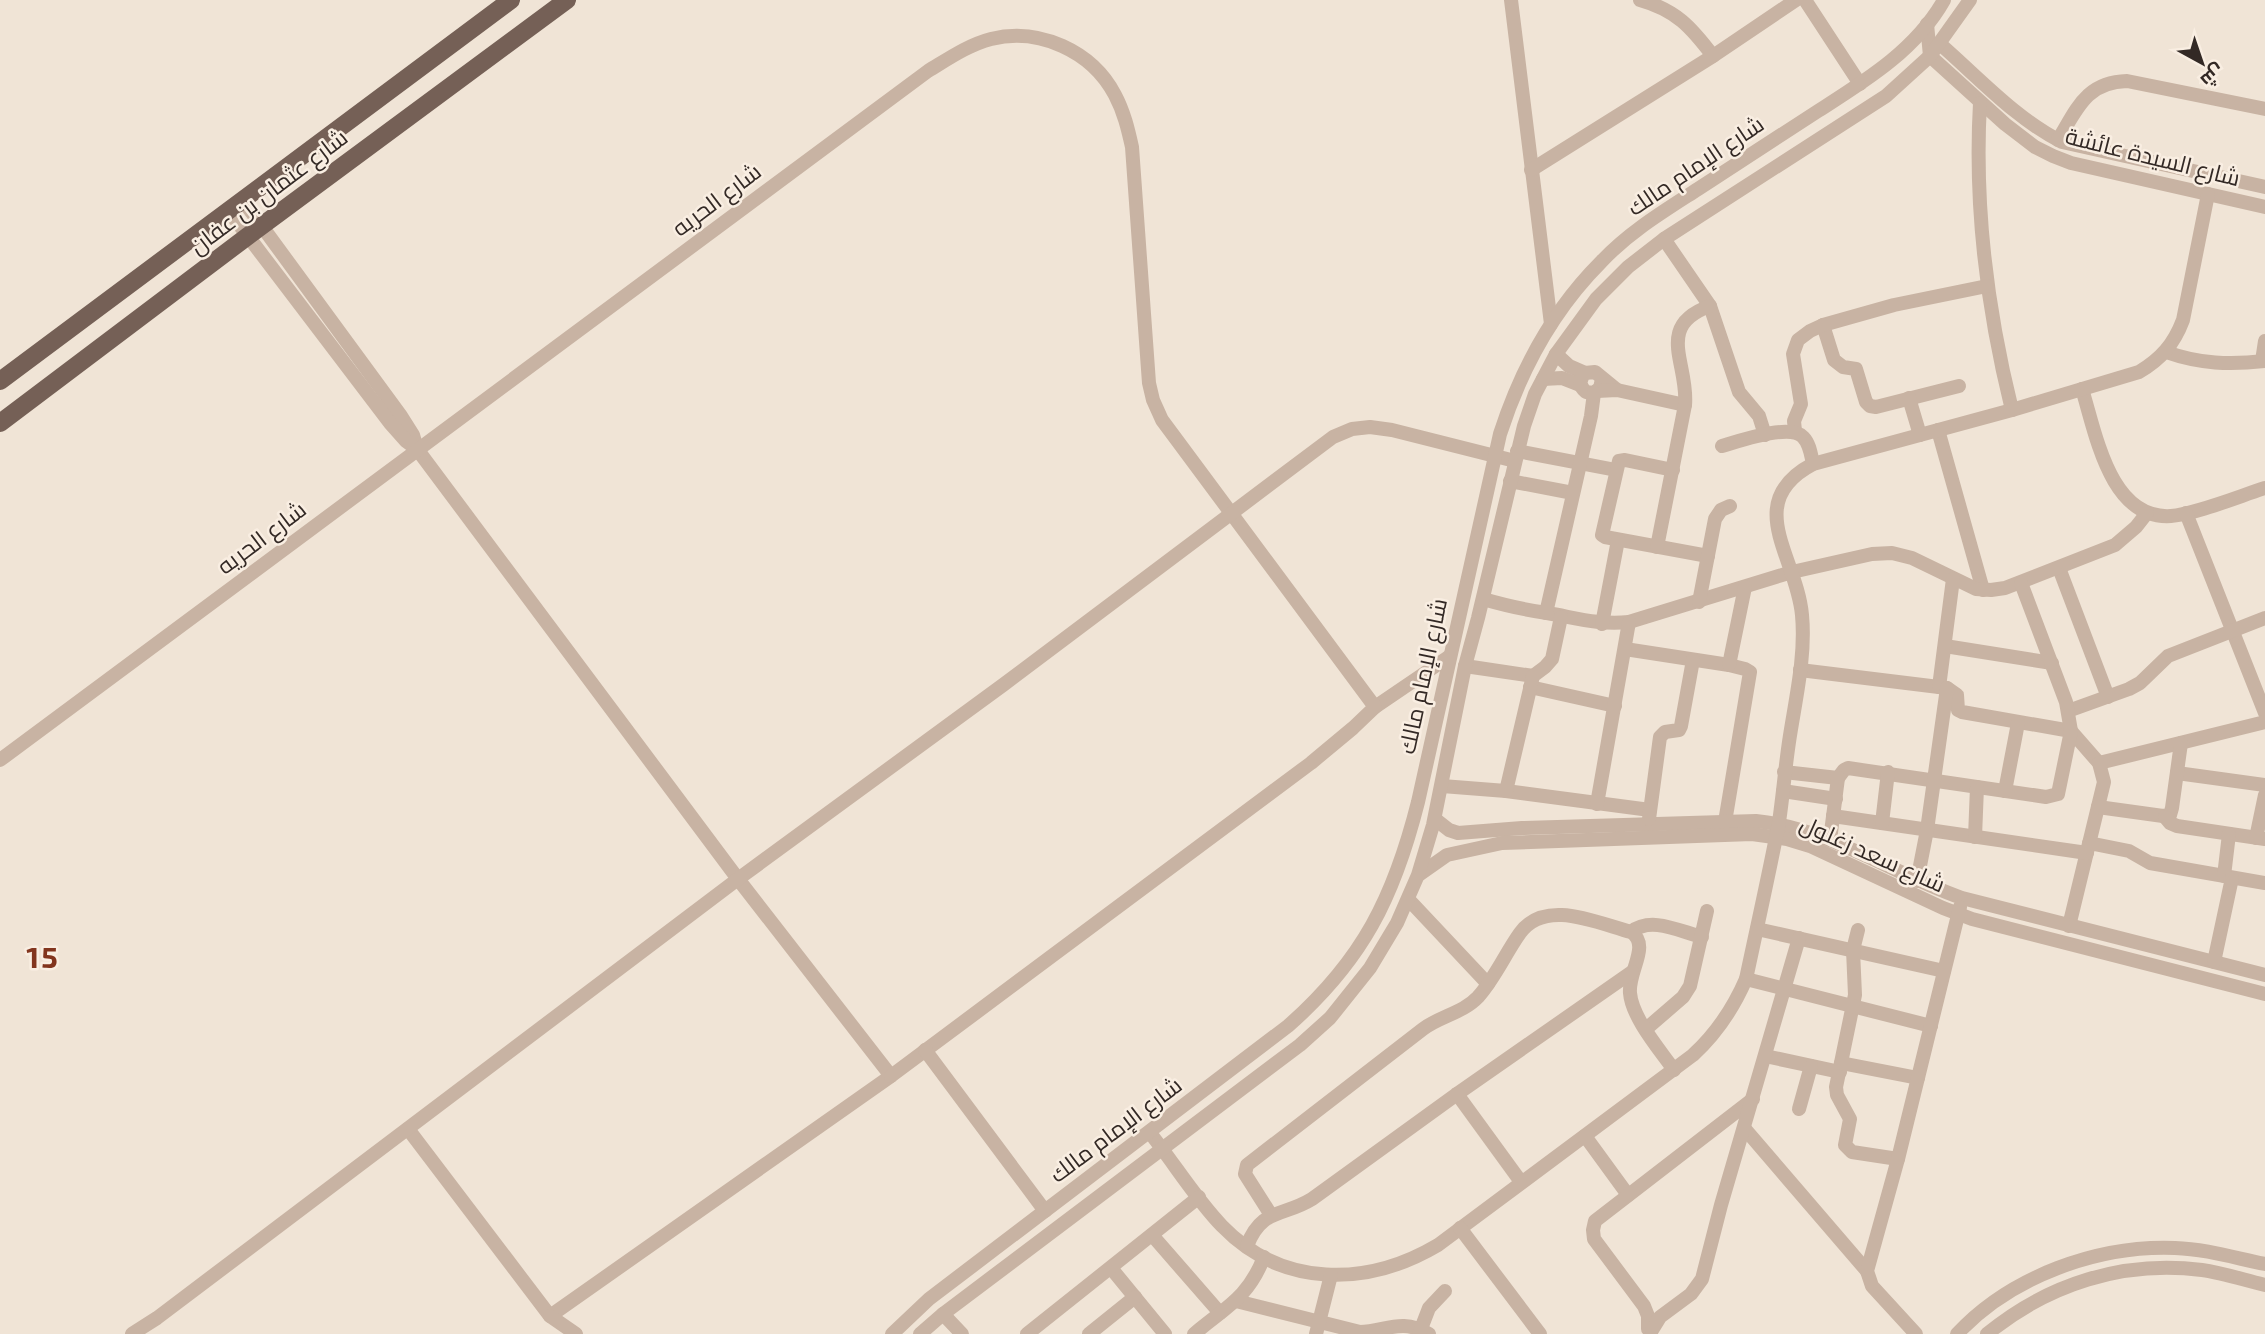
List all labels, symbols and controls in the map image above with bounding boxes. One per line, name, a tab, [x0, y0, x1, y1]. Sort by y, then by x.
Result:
north arrow	[2167, 28, 2237, 98]
text: ش	[2196, 59, 2230, 93]
street label: شارع الإمام مالك	[1621, 109, 1770, 223]
street label: شارع السيدة عائشة	[2062, 121, 2243, 194]
street label: شارع عثمان بن عفان	[183, 122, 354, 262]
street label: شارع الحريه	[666, 156, 768, 244]
street label: شارع الحريه	[211, 494, 313, 582]
street label: شارع الإمام مالك	[1392, 596, 1455, 757]
street label: شارع سعد زغلول	[1795, 808, 1950, 900]
district label: 15	[26, 938, 60, 974]
street label: شارع الإمام مالك	[1043, 1070, 1188, 1190]

